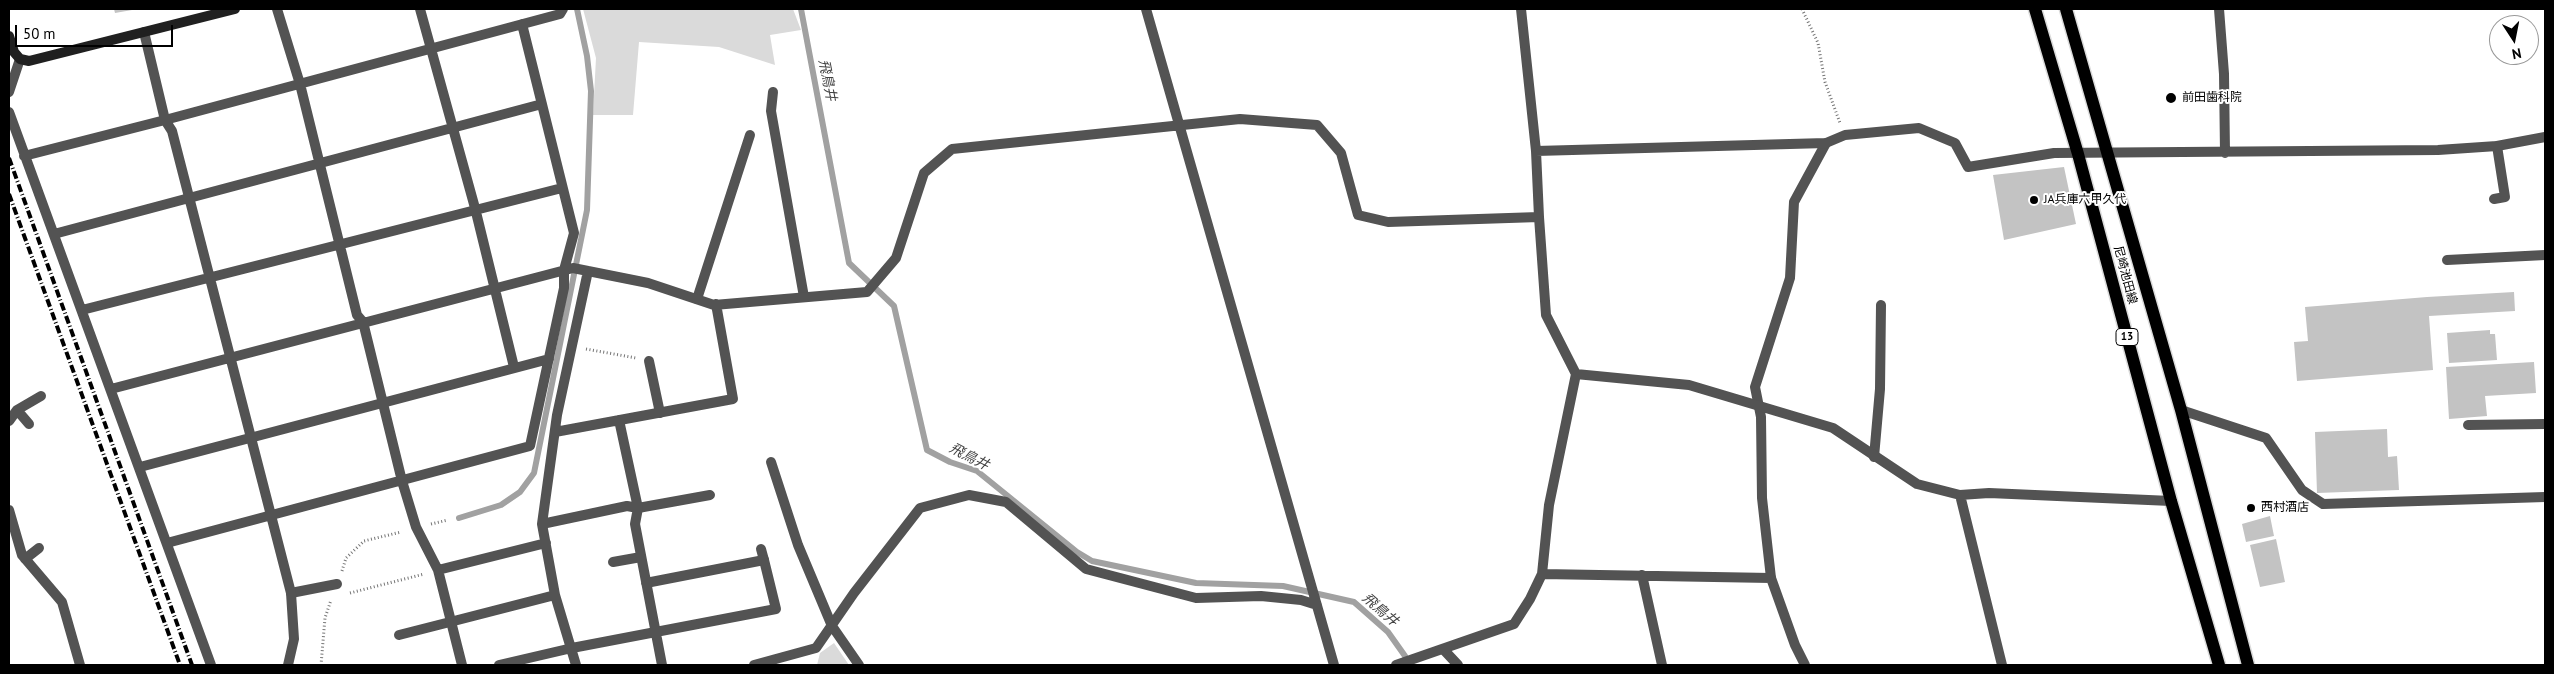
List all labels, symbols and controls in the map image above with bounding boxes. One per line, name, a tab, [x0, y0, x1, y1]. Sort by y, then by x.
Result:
scale bar	[18, 15, 175, 47]
north arrow	[2489, 15, 2539, 65]
text: 50 m	[23, 24, 56, 43]
text: N	[2510, 44, 2523, 63]
water label: 飛鳥井	[815, 58, 839, 102]
marker: 前田歯科院	[2164, 91, 2178, 105]
place label: 前田歯科院	[2182, 91, 2242, 105]
place label: JA兵庫六甲久代	[2044, 193, 2127, 207]
marker: JA兵庫六甲久代	[2028, 194, 2040, 206]
street label: 尼崎池田線	[2110, 244, 2140, 306]
road number: 13	[2116, 328, 2138, 346]
water label: 飛鳥井	[946, 440, 992, 474]
place label: 西村酒店	[2261, 501, 2309, 515]
marker: 西村酒店	[2245, 502, 2257, 514]
water label: 飛鳥井	[1359, 590, 1401, 630]

